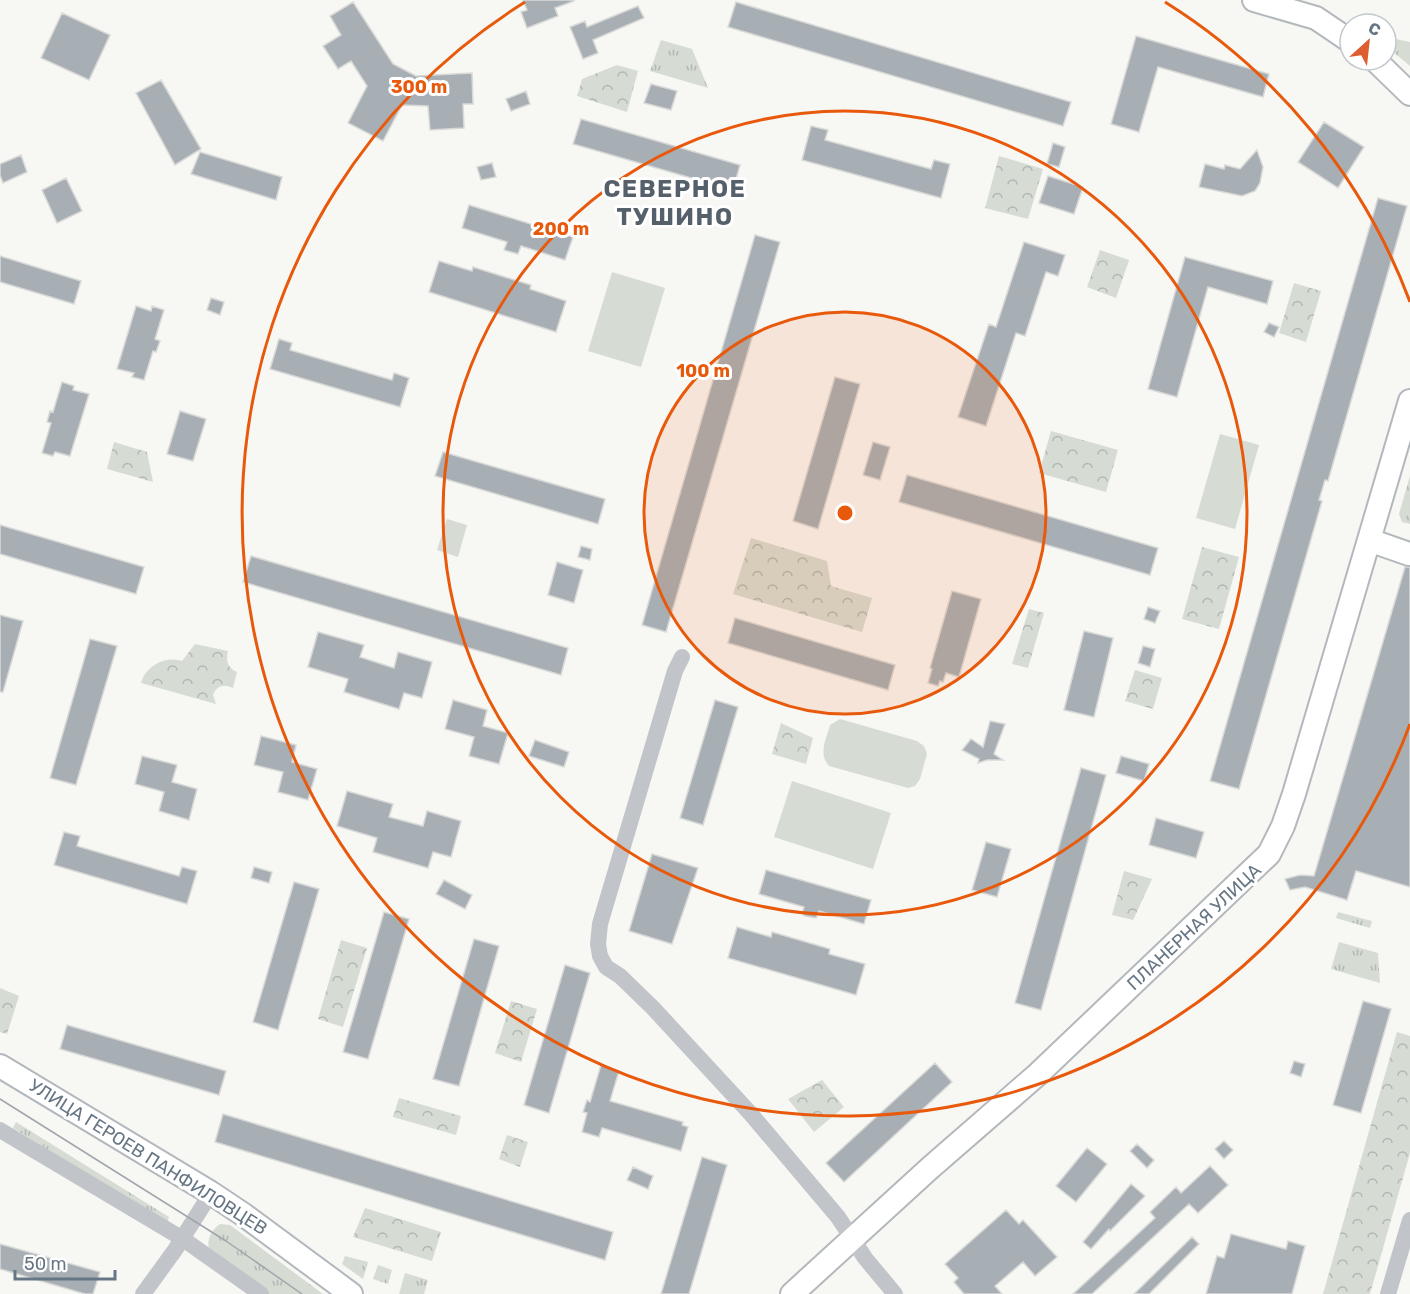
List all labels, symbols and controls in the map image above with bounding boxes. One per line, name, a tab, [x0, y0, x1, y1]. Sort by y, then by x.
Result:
north arrow	[1338, 12, 1398, 72]
text: С	[1365, 18, 1384, 40]
text: 300 m	[391, 76, 447, 98]
district label: СЕВЕРНОЕ ТУШИНО	[604, 175, 746, 231]
text: 200 m	[533, 218, 589, 240]
text: 100 m	[676, 360, 730, 382]
centre of rings	[835, 503, 855, 523]
street label: ПЛАНЕРНАЯ УЛИЦА	[1122, 859, 1266, 995]
street label: УЛИЦА ГЕРОЕВ ПАНФИЛОВЦЕВ	[25, 1074, 271, 1240]
scale bar	[15, 1243, 116, 1281]
text: 50 m	[24, 1253, 67, 1275]

